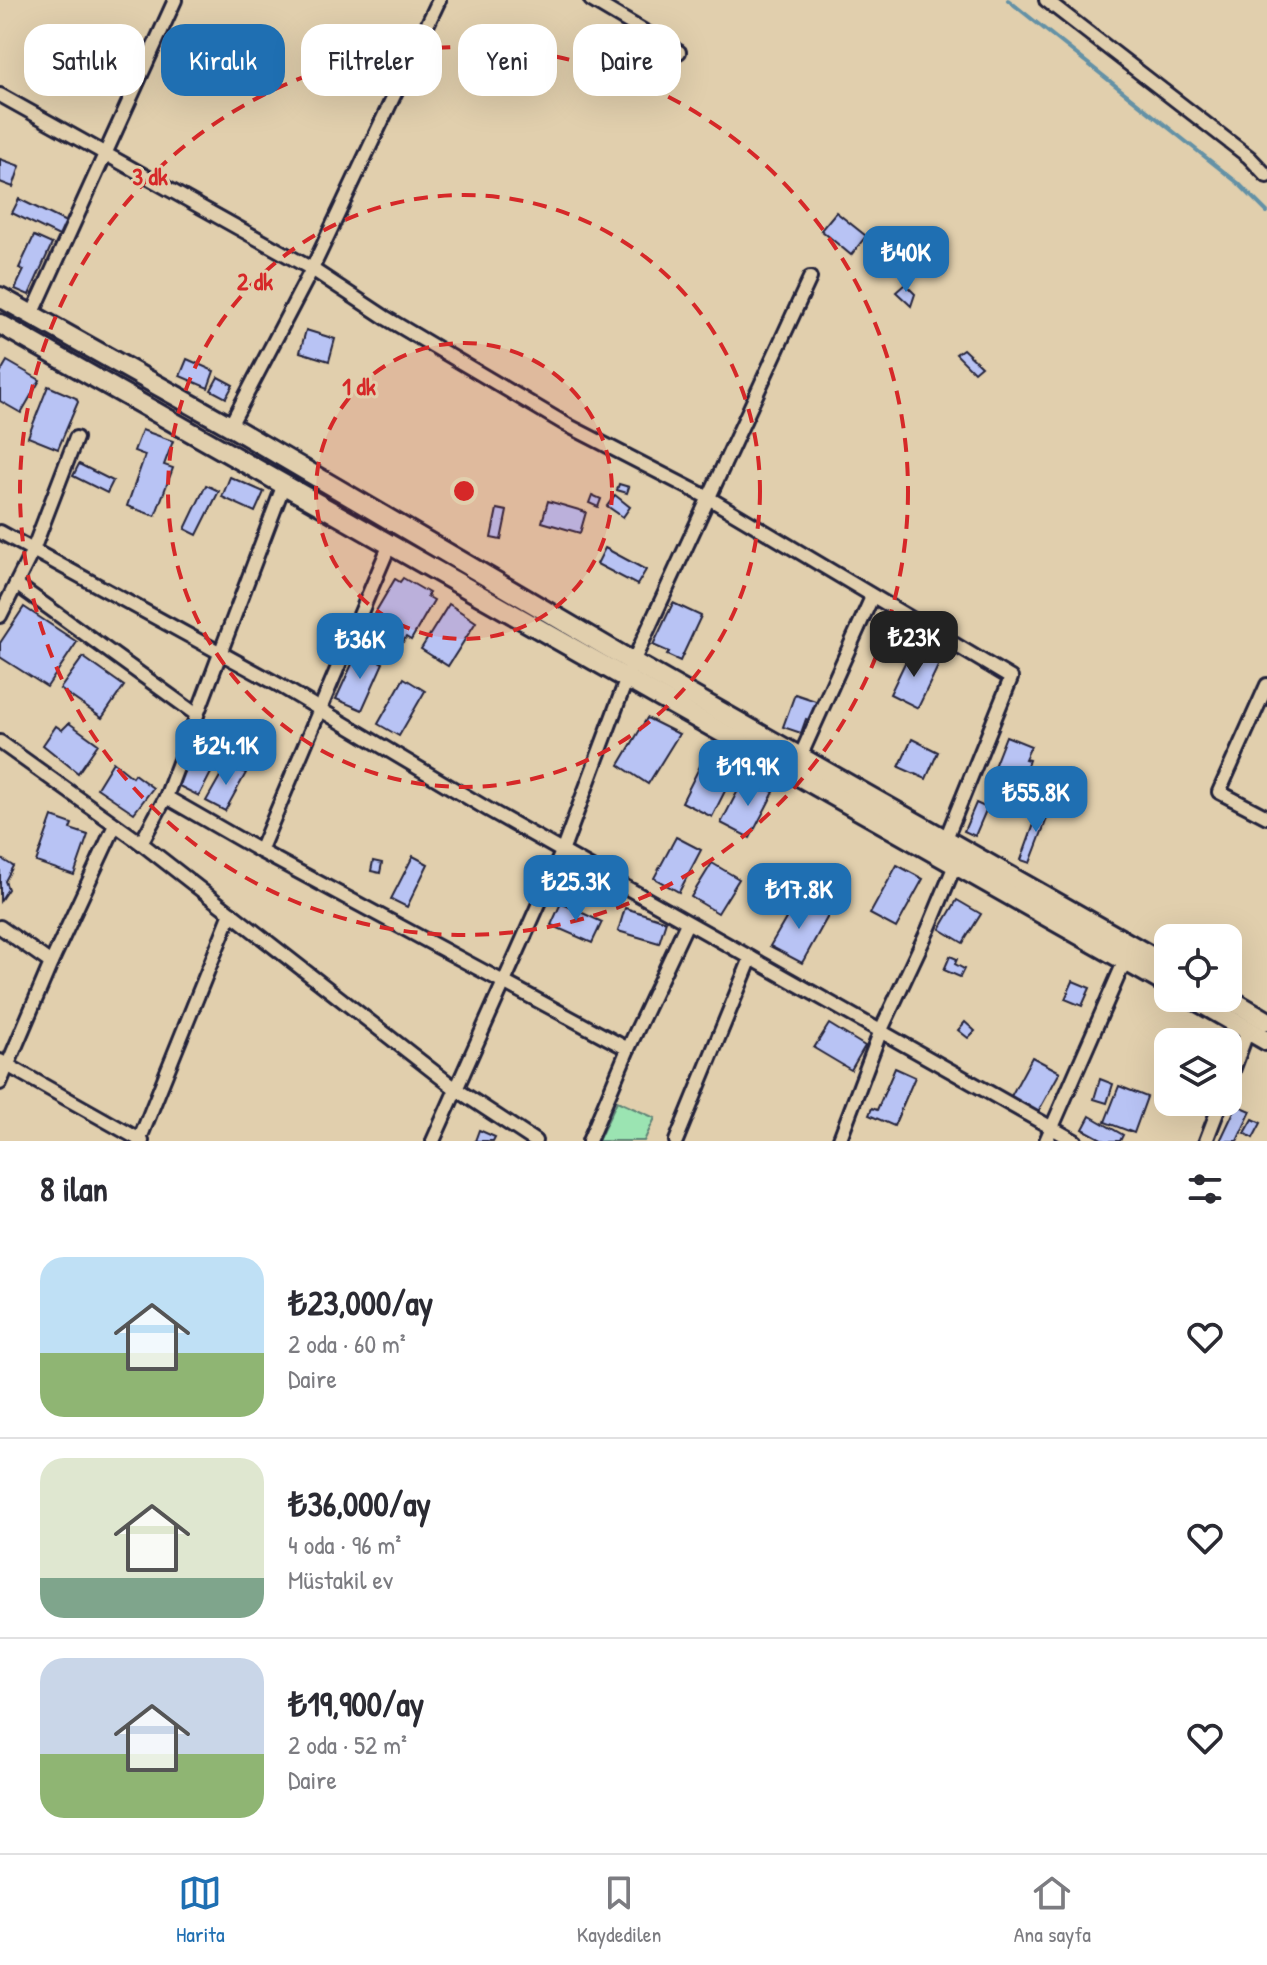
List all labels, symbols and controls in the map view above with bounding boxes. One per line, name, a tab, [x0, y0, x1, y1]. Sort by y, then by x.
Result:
chip: Satılık	[24, 24, 145, 96]
chip: Kiralık	[161, 24, 285, 96]
chip: Filtreler	[301, 24, 442, 96]
chip: Yeni	[458, 24, 557, 96]
chip: Daire	[573, 24, 681, 96]
text: 3 dk	[132, 160, 168, 192]
pin: ₺40K	[859, 226, 953, 294]
text: ₺40K	[881, 234, 931, 269]
text: 2 dk	[237, 265, 273, 297]
text: 1 dk	[342, 370, 376, 402]
centre of rings	[450, 477, 478, 505]
pin: ₺23K	[867, 611, 961, 679]
pin: ₺36K	[313, 613, 407, 681]
text: ₺23K	[888, 619, 940, 654]
text: ₺36K	[335, 621, 385, 656]
pin: ₺24.1K	[161, 719, 291, 787]
text: ₺24.1K	[193, 727, 259, 762]
pin: ₺19.9K	[683, 740, 813, 808]
text: ₺19.9K	[717, 748, 779, 783]
pin: ₺55.8K	[971, 766, 1101, 834]
text: ₺55.8K	[1002, 774, 1070, 809]
pin: ₺25.3K	[511, 855, 641, 923]
text: ₺25.3K	[542, 863, 610, 898]
pin: ₺17.8K	[734, 863, 864, 931]
text: ₺17.8K	[765, 871, 833, 906]
map controls	[1154, 924, 1242, 1116]
button: locate	[1154, 924, 1242, 1012]
button: layers	[1154, 1028, 1242, 1116]
text: 8 ilan	[40, 1166, 108, 1212]
icon: filters	[1183, 1167, 1227, 1211]
text: ₺23,000/ay	[288, 1280, 433, 1326]
icon: home	[104, 1289, 200, 1385]
icon: heart	[1183, 1315, 1227, 1359]
text: 2 oda · 60 m²	[288, 1326, 406, 1361]
text: Daire	[288, 1361, 337, 1396]
text: ₺36,000/ay	[288, 1481, 431, 1527]
icon: home	[104, 1490, 200, 1586]
icon: heart	[1183, 1516, 1227, 1560]
text: 4 oda · 96 m²	[288, 1527, 401, 1562]
text: Müstakil ev	[288, 1562, 393, 1597]
text: ₺19,900/ay	[288, 1681, 424, 1727]
icon: home	[104, 1690, 200, 1786]
icon: heart	[1183, 1716, 1227, 1760]
text: 2 oda · 52 m²	[288, 1727, 407, 1762]
text: Daire	[288, 1762, 337, 1797]
tab: Harita	[176, 1871, 225, 1949]
tab: Kaydedilen	[577, 1871, 662, 1949]
tab: Ana sayfa	[1014, 1871, 1091, 1949]

